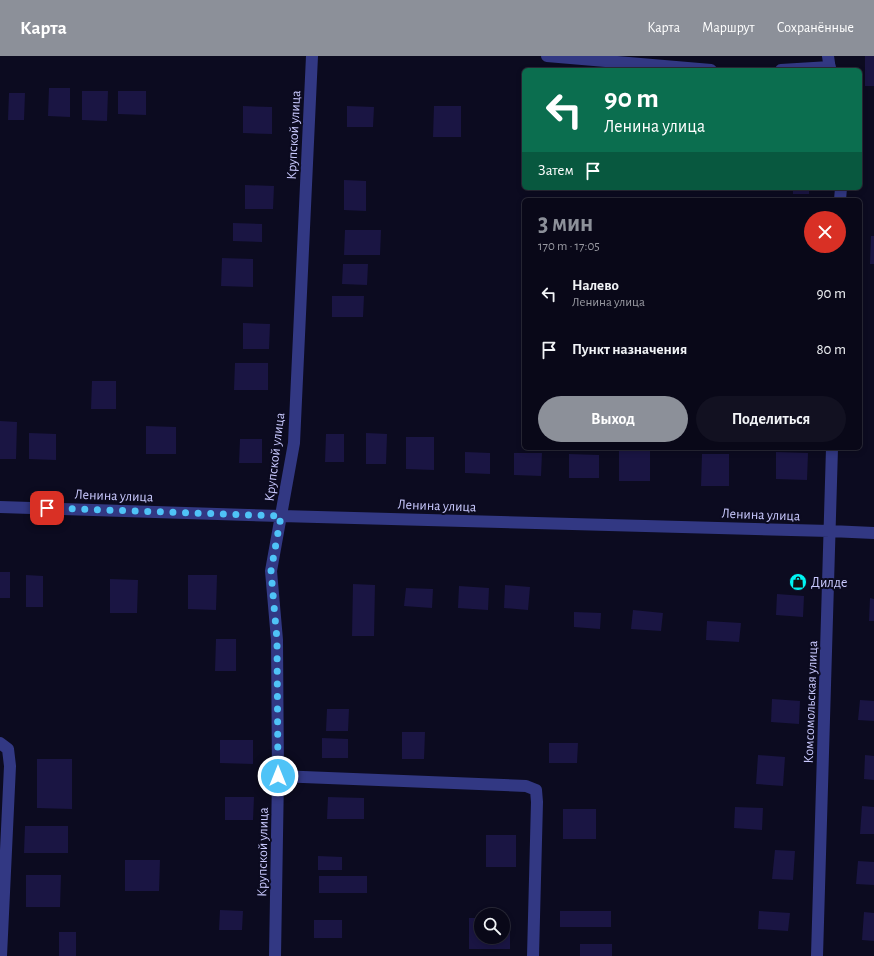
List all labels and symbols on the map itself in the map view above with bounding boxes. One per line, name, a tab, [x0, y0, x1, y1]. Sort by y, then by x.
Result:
street label: Крупской улица	[285, 89, 303, 180]
street label: Крупской улица	[263, 411, 287, 502]
street label: Ленина улица	[74, 488, 154, 504]
pin	[30, 491, 64, 525]
street label: Ленина улица	[397, 498, 477, 514]
street label: Ленина улица	[721, 507, 801, 523]
shop icon: Дилде	[788, 572, 808, 592]
place label: Дилде	[811, 576, 847, 590]
street label: Комсомольская улица	[802, 640, 820, 764]
position arrow	[257, 755, 299, 797]
street label: Крупской улица	[255, 807, 271, 897]

